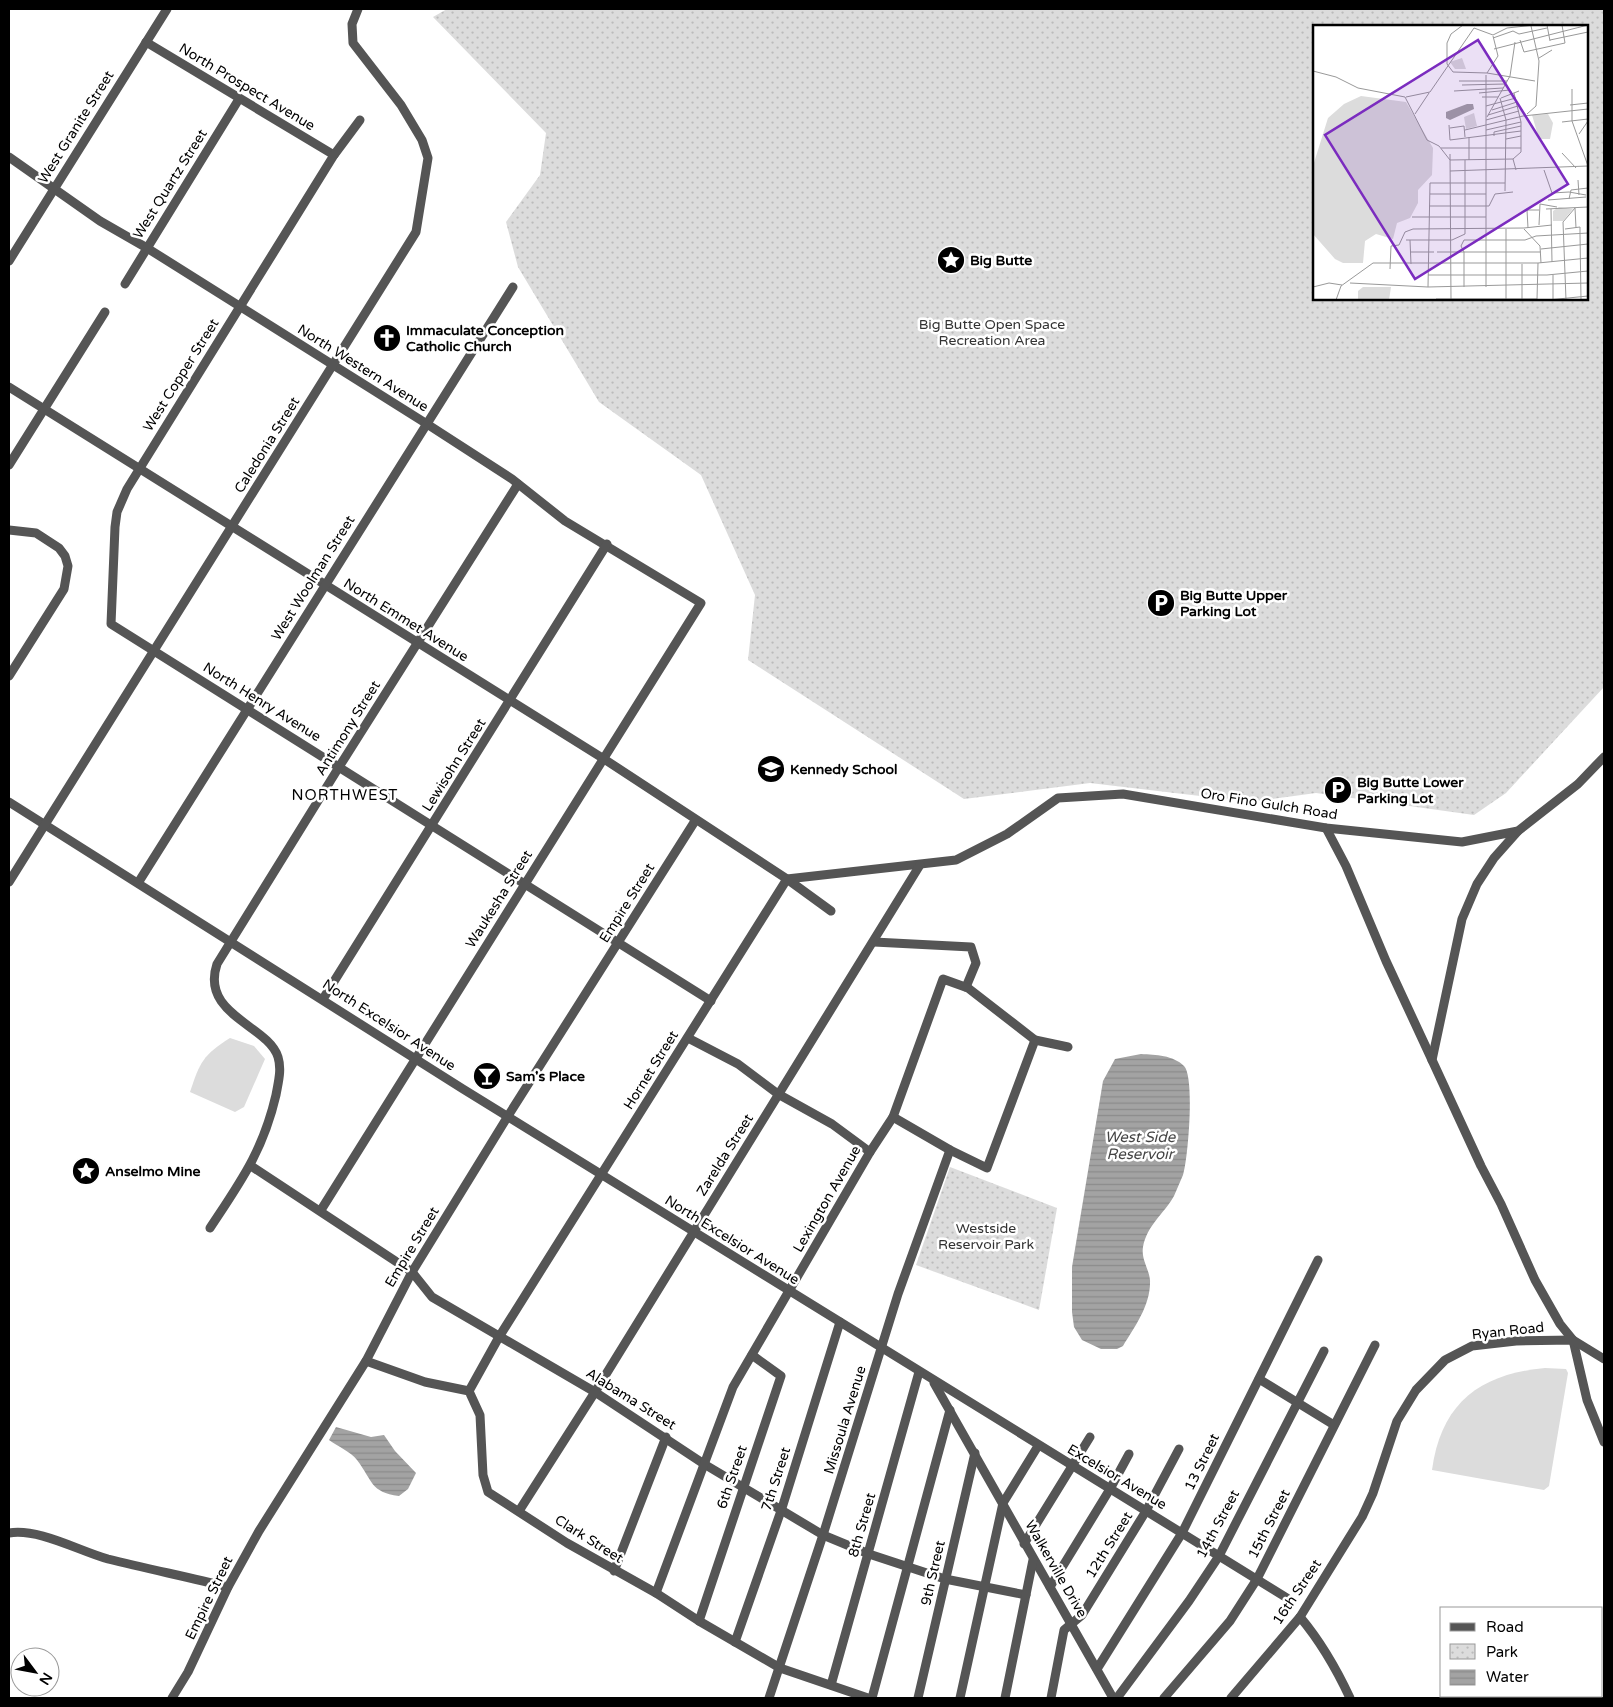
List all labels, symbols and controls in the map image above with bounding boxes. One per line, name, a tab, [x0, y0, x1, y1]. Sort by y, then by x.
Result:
inset map	[1313, 25, 1588, 300]
street label: North Prospect Avenue	[176, 40, 318, 134]
street label: West Granite Street	[34, 67, 118, 187]
street label: West Quartz Street	[129, 125, 211, 242]
place icon: Big Butte	[936, 245, 966, 275]
place label: Big Butte	[970, 252, 1032, 269]
street label: West Copper Street	[139, 315, 223, 435]
park label: Big Butte Open Space Recreation Area	[919, 316, 1065, 349]
street label: North Western Avenue	[294, 321, 432, 415]
place label: Immaculate Conception Catholic Church	[406, 322, 564, 355]
church icon: Immaculate Conception Catholic Church	[372, 323, 402, 353]
street label: Caledonia Street	[231, 393, 304, 496]
street label: West Woolman Street	[268, 512, 359, 644]
street label: North Emmet Avenue	[340, 575, 472, 665]
place label: Big Butte Upper Parking Lot	[1180, 587, 1288, 620]
parking icon: Big Butte Upper Parking Lot	[1146, 588, 1176, 618]
street label: North Henry Avenue	[200, 659, 324, 745]
street label: Antimony Street	[312, 677, 384, 779]
street label: Lewisohn Street	[419, 715, 490, 815]
school or university icon: Kennedy School	[756, 754, 786, 784]
place label: Kennedy School	[790, 761, 897, 778]
place label: Big Butte Lower Parking Lot	[1357, 774, 1464, 807]
parking icon: Big Butte Lower Parking Lot	[1323, 775, 1353, 805]
street label: Oro Fino Gulch Road	[1199, 785, 1339, 823]
district label: NORTHWEST	[292, 786, 398, 804]
street label: Waukesha Street	[462, 846, 536, 951]
street label: Empire Street	[596, 859, 659, 946]
street label: North Excelsior Avenue	[319, 976, 459, 1074]
street label: Hornet Street	[620, 1027, 682, 1113]
bar icon: Sam's Place	[472, 1061, 502, 1091]
place label: Sam's Place	[506, 1068, 585, 1085]
street label: Zarelda Street	[693, 1110, 757, 1199]
water label: West Side Reservoir	[1105, 1128, 1177, 1163]
street label: Lexington Avenue	[790, 1143, 864, 1255]
place icon: Anselmo Mine	[71, 1156, 101, 1186]
place label: Anselmo Mine	[105, 1163, 200, 1180]
street label: North Excelsior Avenue	[662, 1192, 802, 1288]
street label: Empire Street	[381, 1203, 443, 1290]
park label: Westside Reservoir Park	[938, 1220, 1034, 1253]
street label: Ryan Road	[1471, 1319, 1545, 1343]
street label: Missoula Avenue	[820, 1364, 870, 1476]
street label: Alabama Street	[583, 1365, 680, 1434]
street label: 13 Street	[1181, 1430, 1223, 1493]
street label: Excelsior Avenue	[1064, 1441, 1170, 1513]
street label: 6th Street	[713, 1442, 751, 1511]
street label: 7th Street	[758, 1444, 795, 1513]
street label: 14th Street	[1193, 1486, 1243, 1561]
street label: 15th Street	[1244, 1486, 1294, 1561]
street label: 8th Street	[845, 1490, 879, 1559]
street label: 12th Street	[1082, 1508, 1136, 1581]
street label: Clark Street	[552, 1511, 627, 1567]
street label: Walkerville Drive	[1021, 1517, 1091, 1621]
street label: 9th Street	[917, 1538, 949, 1607]
street label: Empire Street	[181, 1553, 237, 1643]
street label: 16th Street	[1269, 1556, 1325, 1628]
legend	[1440, 1607, 1603, 1697]
text: Road	[1486, 1618, 1524, 1636]
text: Park	[1486, 1643, 1518, 1661]
north arrow	[10, 1647, 60, 1697]
text: Water	[1486, 1668, 1529, 1686]
text: N	[35, 1669, 56, 1688]

